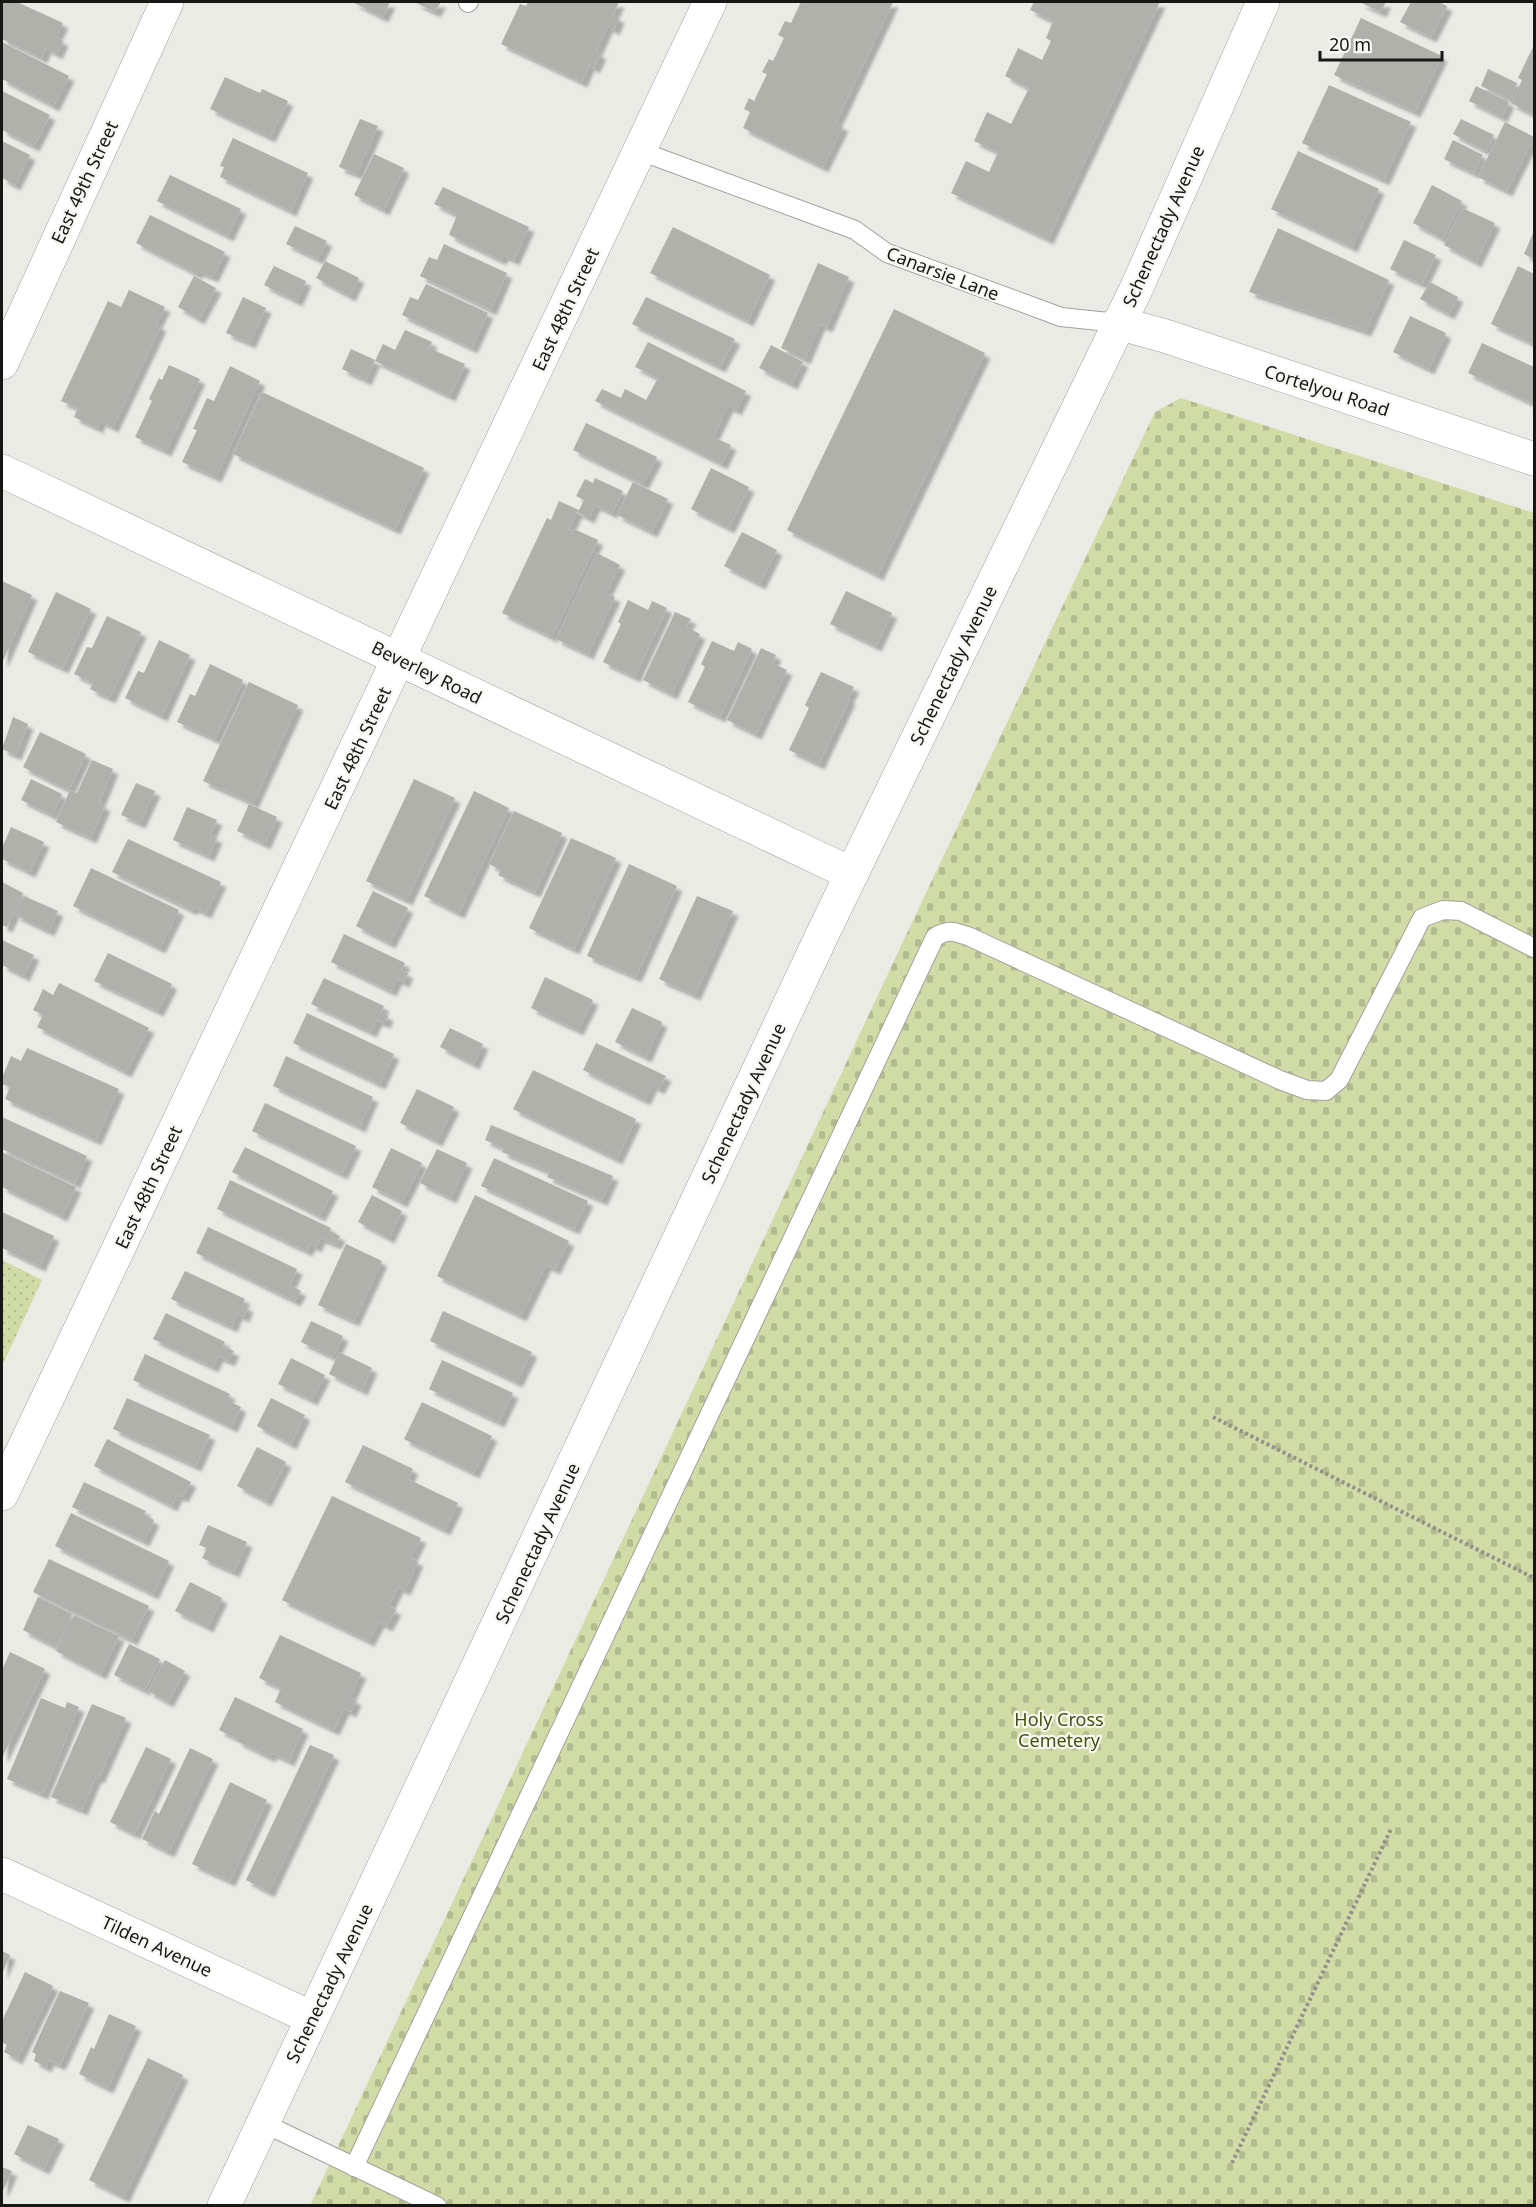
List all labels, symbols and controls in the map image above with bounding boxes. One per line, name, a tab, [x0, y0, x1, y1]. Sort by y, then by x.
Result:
scale bar	[1320, 24, 1442, 62]
text: 20 m	[1329, 32, 1371, 56]
street label: East 49th Street	[45, 116, 123, 247]
street label: Schenectady Avenue	[1117, 141, 1209, 311]
street label: Canarsie Lane	[883, 240, 1003, 306]
street label: East 48th Street	[526, 243, 604, 374]
street label: Cortelyou Road	[1261, 358, 1393, 422]
street label: Schenectady Avenue	[904, 581, 1002, 749]
street label: Beverley Road	[368, 635, 486, 709]
street label: East 48th Street	[318, 682, 396, 813]
street label: Schenectady Avenue	[695, 1019, 791, 1187]
street label: East 48th Street	[109, 1121, 187, 1252]
street label: Schenectady Avenue	[489, 1459, 585, 1627]
park label: Holy Cross Cemetery	[1014, 1707, 1104, 1752]
street label: Schenectady Avenue	[280, 1899, 378, 2067]
street label: Tilden Avenue	[98, 1910, 216, 1982]

